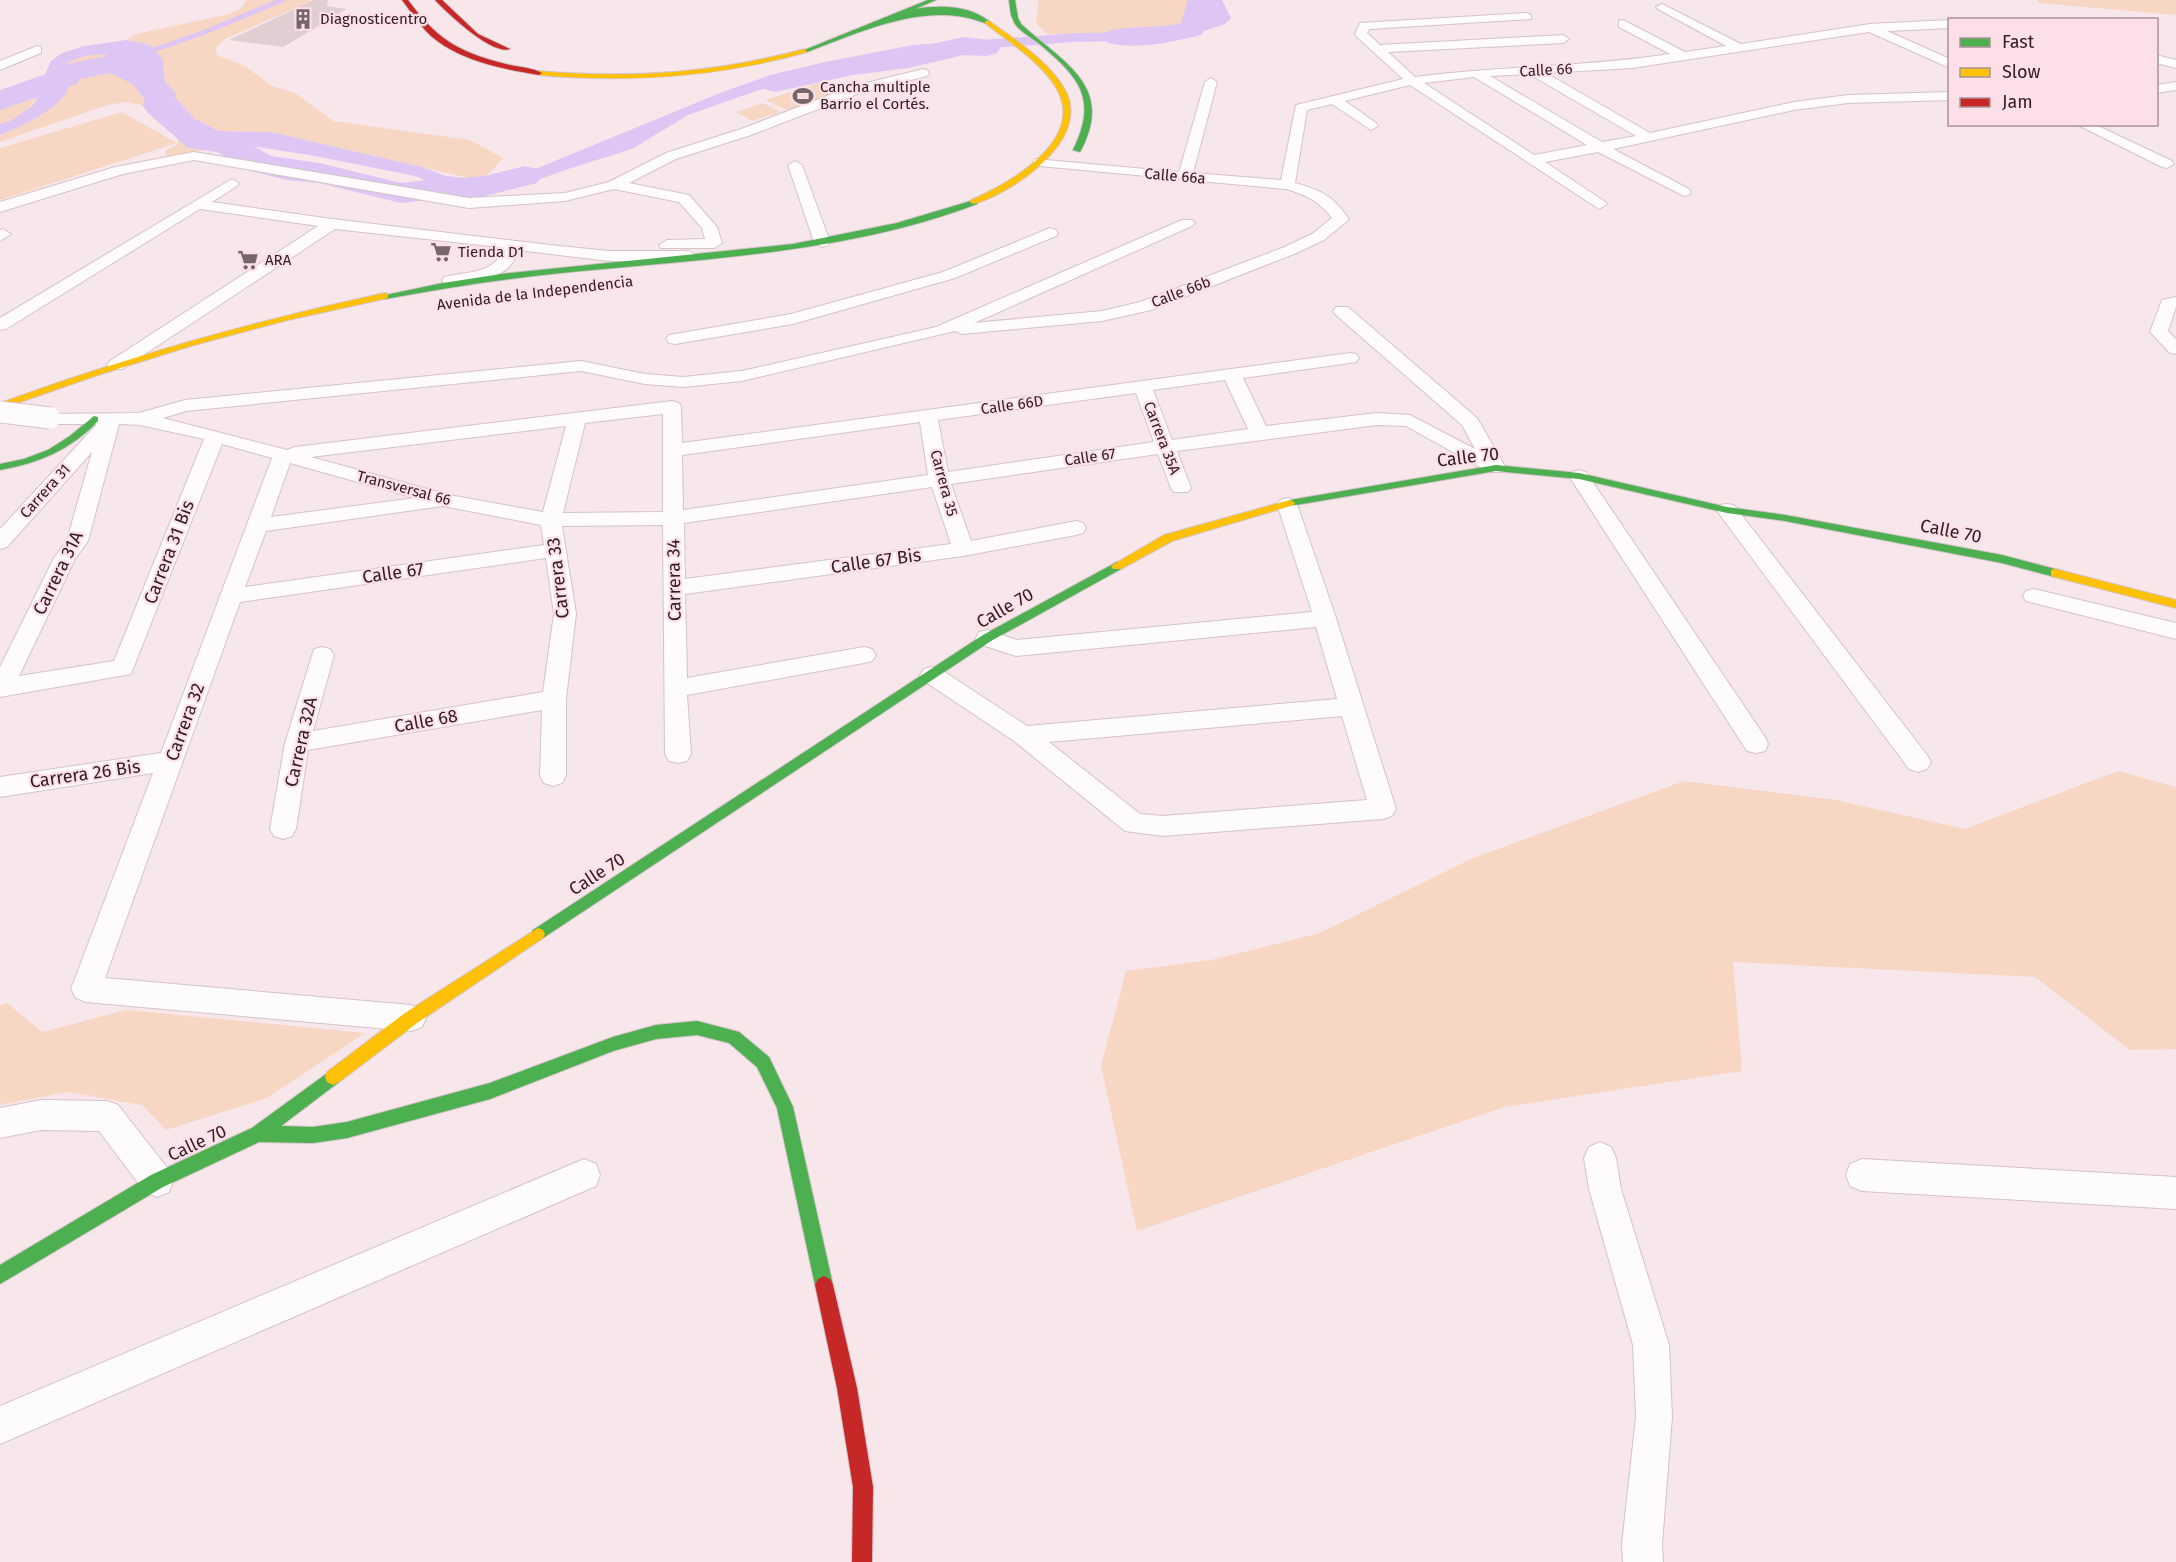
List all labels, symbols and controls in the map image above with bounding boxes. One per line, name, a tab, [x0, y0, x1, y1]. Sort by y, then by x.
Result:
building icon: Diagnosticentro	[291, 7, 315, 31]
place label: Diagnosticentro	[320, 10, 427, 28]
legend	[1948, 18, 2158, 126]
text: Fast	[2002, 31, 2035, 53]
street label: Calle 66	[1519, 60, 1573, 80]
text: Slow	[2002, 61, 2041, 83]
place label: Cancha multiple Barrio el Cortés.	[820, 78, 930, 113]
sports icon: Cancha multiple Barrio el Cortés.	[791, 84, 815, 108]
text: Jam	[2002, 91, 2033, 113]
street label: Calle 66a	[1144, 164, 1206, 188]
supermarket icon: Tienda D1	[429, 240, 453, 264]
place label: Tienda D1	[458, 243, 524, 261]
supermarket icon: ARA	[236, 248, 260, 272]
place label: ARA	[265, 251, 292, 269]
street label: Avenida de la Independencia	[436, 272, 634, 314]
street label: Calle 66b	[1149, 272, 1213, 312]
street label: Calle 66D	[980, 392, 1044, 418]
street label: Carrera 35A	[1140, 399, 1184, 477]
street label: Calle 70	[1436, 442, 1500, 472]
street label: Calle 67	[1063, 444, 1117, 469]
street label: Carrera 35	[926, 448, 962, 518]
street label: Carrera 31	[16, 460, 74, 522]
street label: Transversal 66	[355, 467, 453, 509]
street label: Carrera 31 Bis	[139, 497, 199, 607]
street label: Calle 70	[1918, 514, 1984, 548]
street label: Carrera 31A	[28, 527, 88, 618]
street label: Carrera 33	[542, 536, 574, 620]
street label: Carrera 34	[662, 538, 686, 621]
street label: Calle 67 Bis	[829, 544, 923, 578]
street label: Calle 67	[361, 558, 425, 588]
street label: Calle 70	[972, 583, 1038, 633]
street label: Carrera 32	[161, 680, 209, 764]
street label: Carrera 32A	[280, 694, 322, 789]
street label: Calle 68	[393, 705, 460, 737]
street label: Carrera 26 Bis	[28, 755, 142, 793]
street label: Calle 70	[565, 848, 629, 900]
street label: Calle 70	[164, 1120, 230, 1166]

